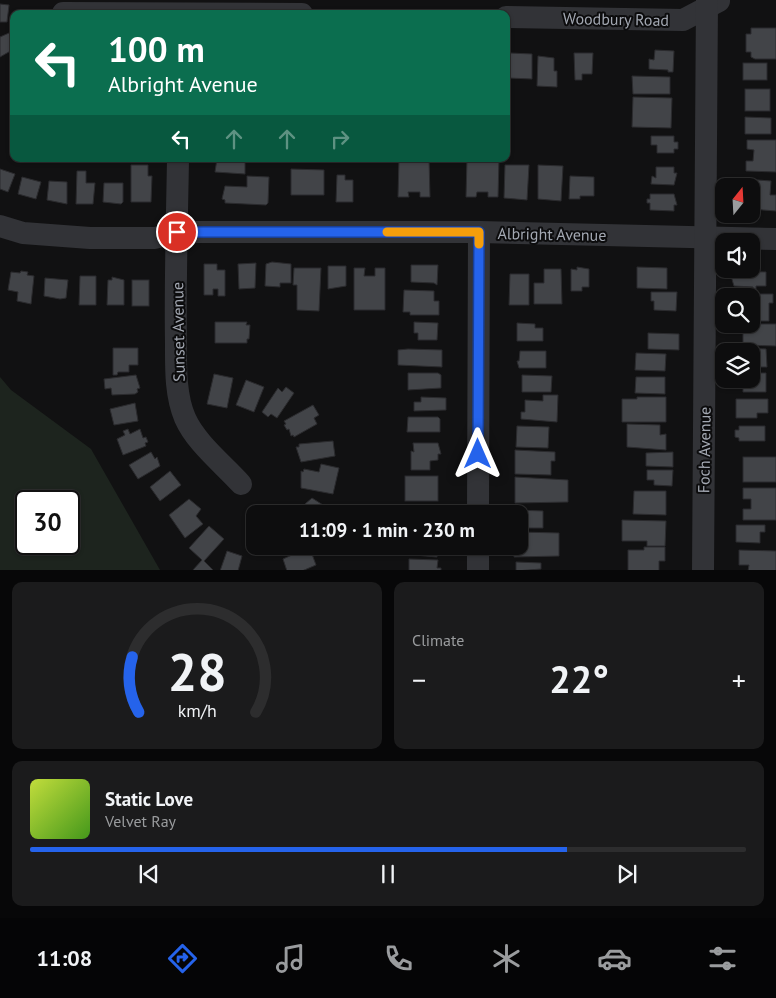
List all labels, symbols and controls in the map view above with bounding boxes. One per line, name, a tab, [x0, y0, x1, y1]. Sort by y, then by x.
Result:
street label: Woodbury Road	[563, 8, 669, 30]
text: 100 m	[108, 26, 205, 72]
icon: left	[25, 30, 90, 95]
text: Albright Avenue	[108, 70, 258, 98]
icon: left	[167, 125, 195, 153]
icon: ahead	[220, 125, 248, 153]
icon: ahead	[273, 125, 301, 153]
icon: right	[326, 125, 354, 153]
north arrow	[715, 178, 760, 222]
map controls	[715, 178, 760, 388]
pin	[156, 211, 198, 253]
icon: arrive	[163, 218, 191, 246]
street label: Albright Avenue	[497, 223, 607, 245]
button: sound	[715, 233, 760, 278]
street label: Sunset Avenue	[167, 282, 189, 382]
button: search	[715, 288, 760, 333]
button: layers	[715, 343, 760, 388]
street label: Foch Avenue	[693, 407, 715, 493]
position arrow	[451, 427, 503, 479]
speed limit sign: 30	[15, 490, 80, 555]
text: 11:09 · 1 min · 230 m	[299, 518, 475, 542]
text: Climate	[412, 630, 464, 650]
text: 28	[168, 638, 226, 705]
text: 22°	[549, 654, 609, 703]
text: −	[412, 661, 426, 698]
text: +	[732, 661, 746, 698]
text: km/h	[177, 699, 217, 722]
text: Static Love	[105, 787, 193, 811]
text: Velvet Ray	[105, 811, 176, 831]
icon: previous	[135, 860, 163, 888]
icon: pause	[374, 860, 402, 888]
icon: next	[613, 860, 641, 888]
icon: directions	[165, 941, 200, 976]
icon: music	[273, 941, 308, 976]
icon: phone	[381, 941, 416, 976]
icon: climate	[489, 941, 524, 976]
icon: car	[597, 941, 632, 976]
icon: filters	[705, 941, 740, 976]
text: 11:08	[36, 944, 92, 972]

